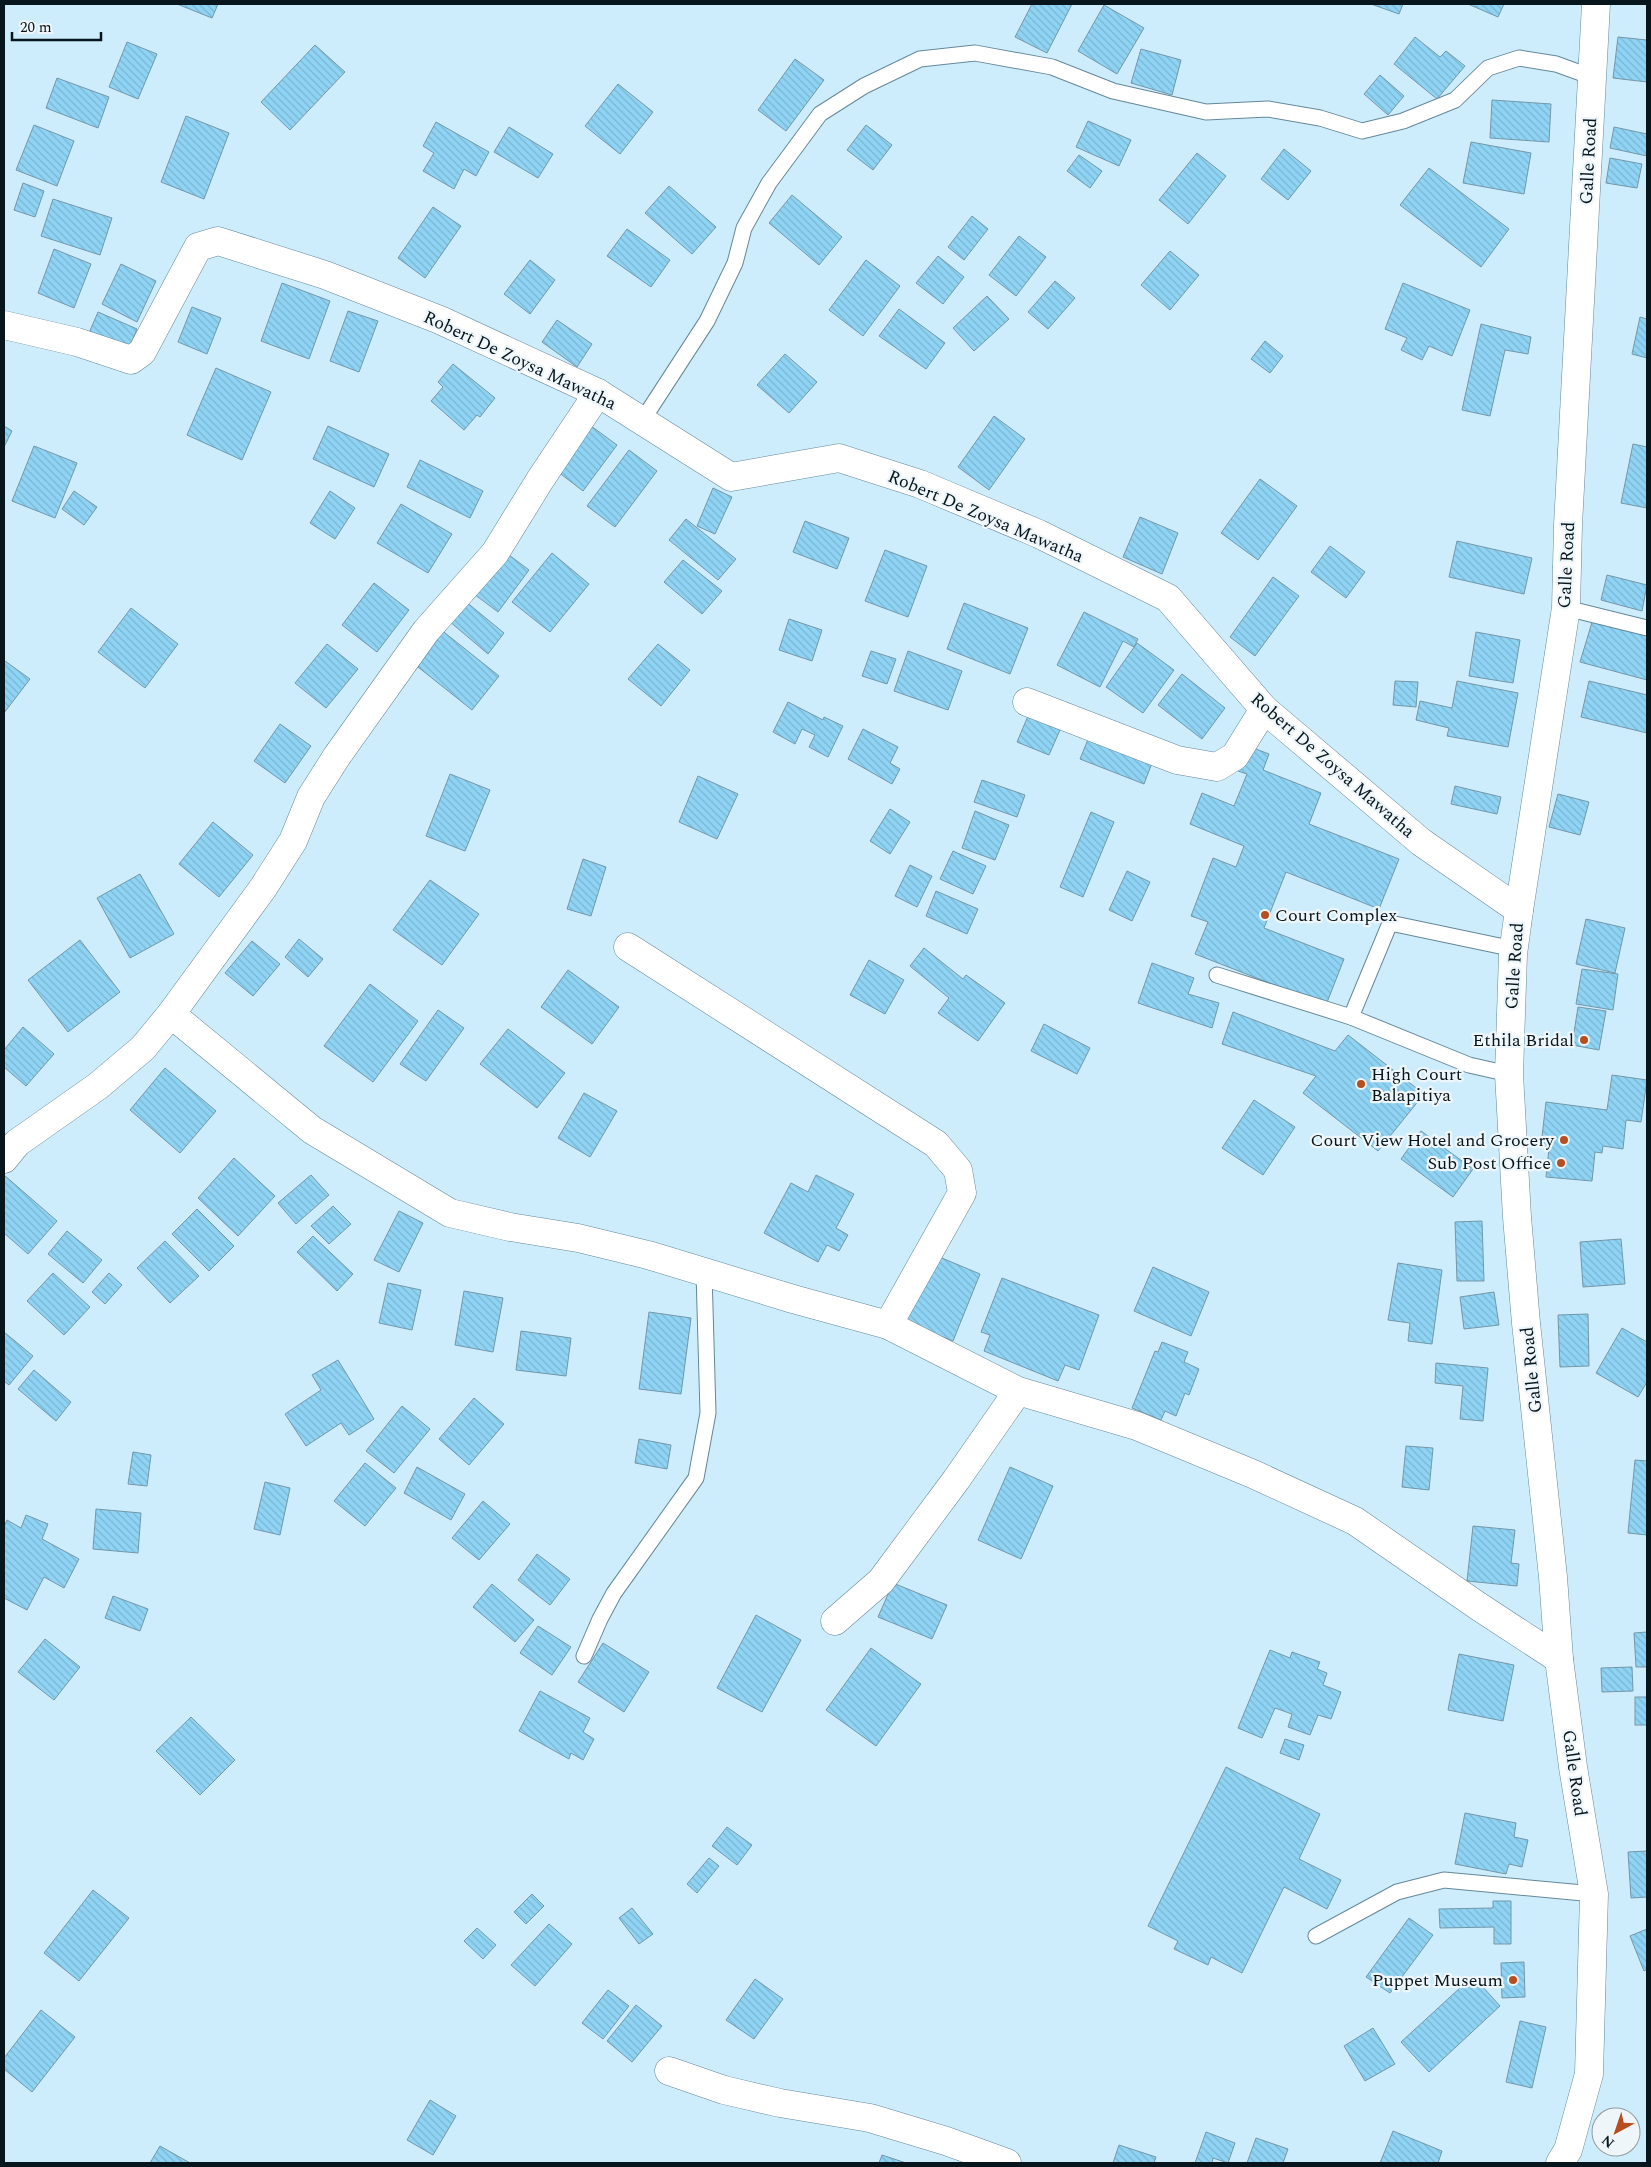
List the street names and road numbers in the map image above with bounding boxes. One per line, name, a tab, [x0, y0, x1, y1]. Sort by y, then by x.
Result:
street label: Galle Road	[1573, 117, 1604, 205]
street label: Robert De Zoysa Mawatha	[419, 304, 621, 417]
street label: Robert De Zoysa Mawatha	[884, 463, 1088, 570]
street label: Galle Road	[1551, 521, 1582, 609]
street label: Robert De Zoysa Mawatha	[1244, 686, 1421, 845]
street label: Galle Road	[1498, 922, 1531, 1010]
street label: Galle Road	[1514, 1325, 1549, 1415]
street label: Galle Road	[1555, 1728, 1594, 1818]

